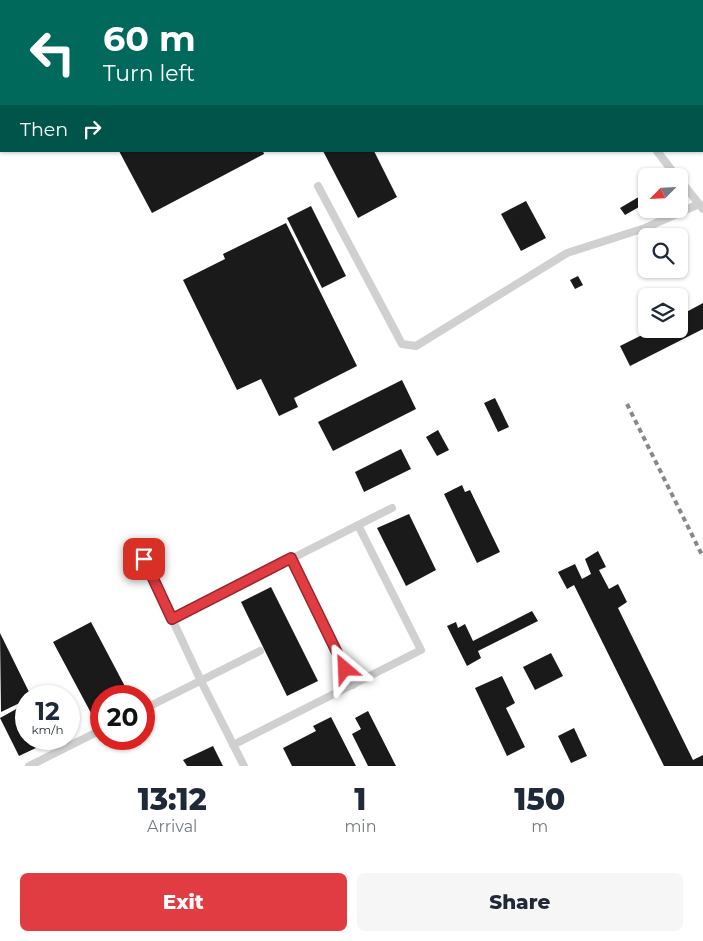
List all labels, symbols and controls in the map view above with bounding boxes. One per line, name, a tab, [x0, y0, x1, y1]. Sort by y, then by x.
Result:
text: 60 m	[103, 17, 196, 60]
icon: left	[20, 20, 85, 85]
text: Turn left	[103, 60, 195, 87]
icon: right	[78, 115, 106, 143]
text: Then	[20, 118, 68, 141]
north arrow	[638, 168, 688, 218]
map controls	[638, 168, 688, 338]
button: search	[638, 228, 688, 278]
button: layers	[638, 288, 688, 338]
pin	[123, 538, 165, 580]
icon: arrive	[130, 545, 158, 573]
position arrow	[318, 642, 370, 694]
speed limit sign: 20	[90, 685, 155, 750]
text: 12	[35, 696, 60, 726]
text: km/h	[31, 722, 64, 737]
text: 13:12	[138, 781, 207, 818]
text: 1	[354, 781, 367, 818]
text: 150	[514, 781, 565, 818]
text: Arrival	[147, 817, 197, 836]
text: min	[344, 817, 377, 836]
text: m	[531, 817, 548, 836]
button: Exit	[20, 873, 347, 931]
button: Share	[357, 873, 683, 931]

